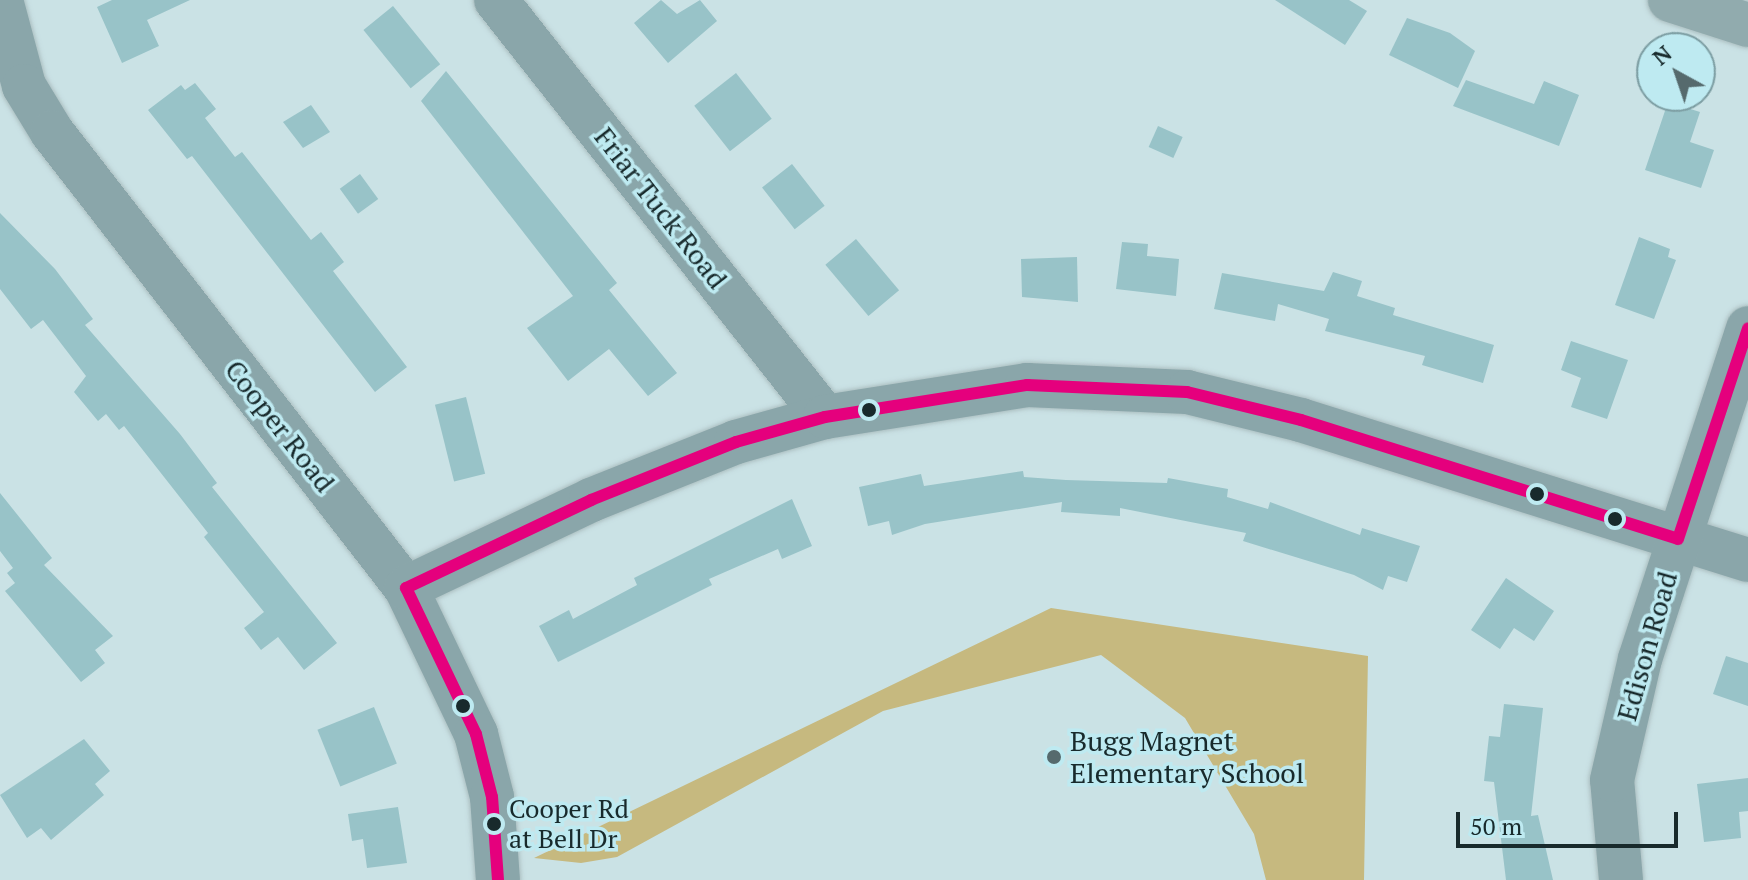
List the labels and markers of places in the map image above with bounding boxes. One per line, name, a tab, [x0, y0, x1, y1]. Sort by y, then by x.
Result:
unlabelled marker	[861, 402, 877, 418]
unlabelled marker	[1529, 486, 1545, 502]
unlabelled marker	[1607, 511, 1623, 527]
unlabelled marker	[455, 698, 471, 714]
place label: Bugg Magnet Elementary School	[1070, 724, 1304, 790]
marker: Bugg Magnet Elementary School	[1045, 748, 1063, 766]
place label: Cooper Rd at Bell Dr	[509, 793, 629, 854]
marker: Cooper Rd at Bell Dr	[486, 816, 502, 832]

